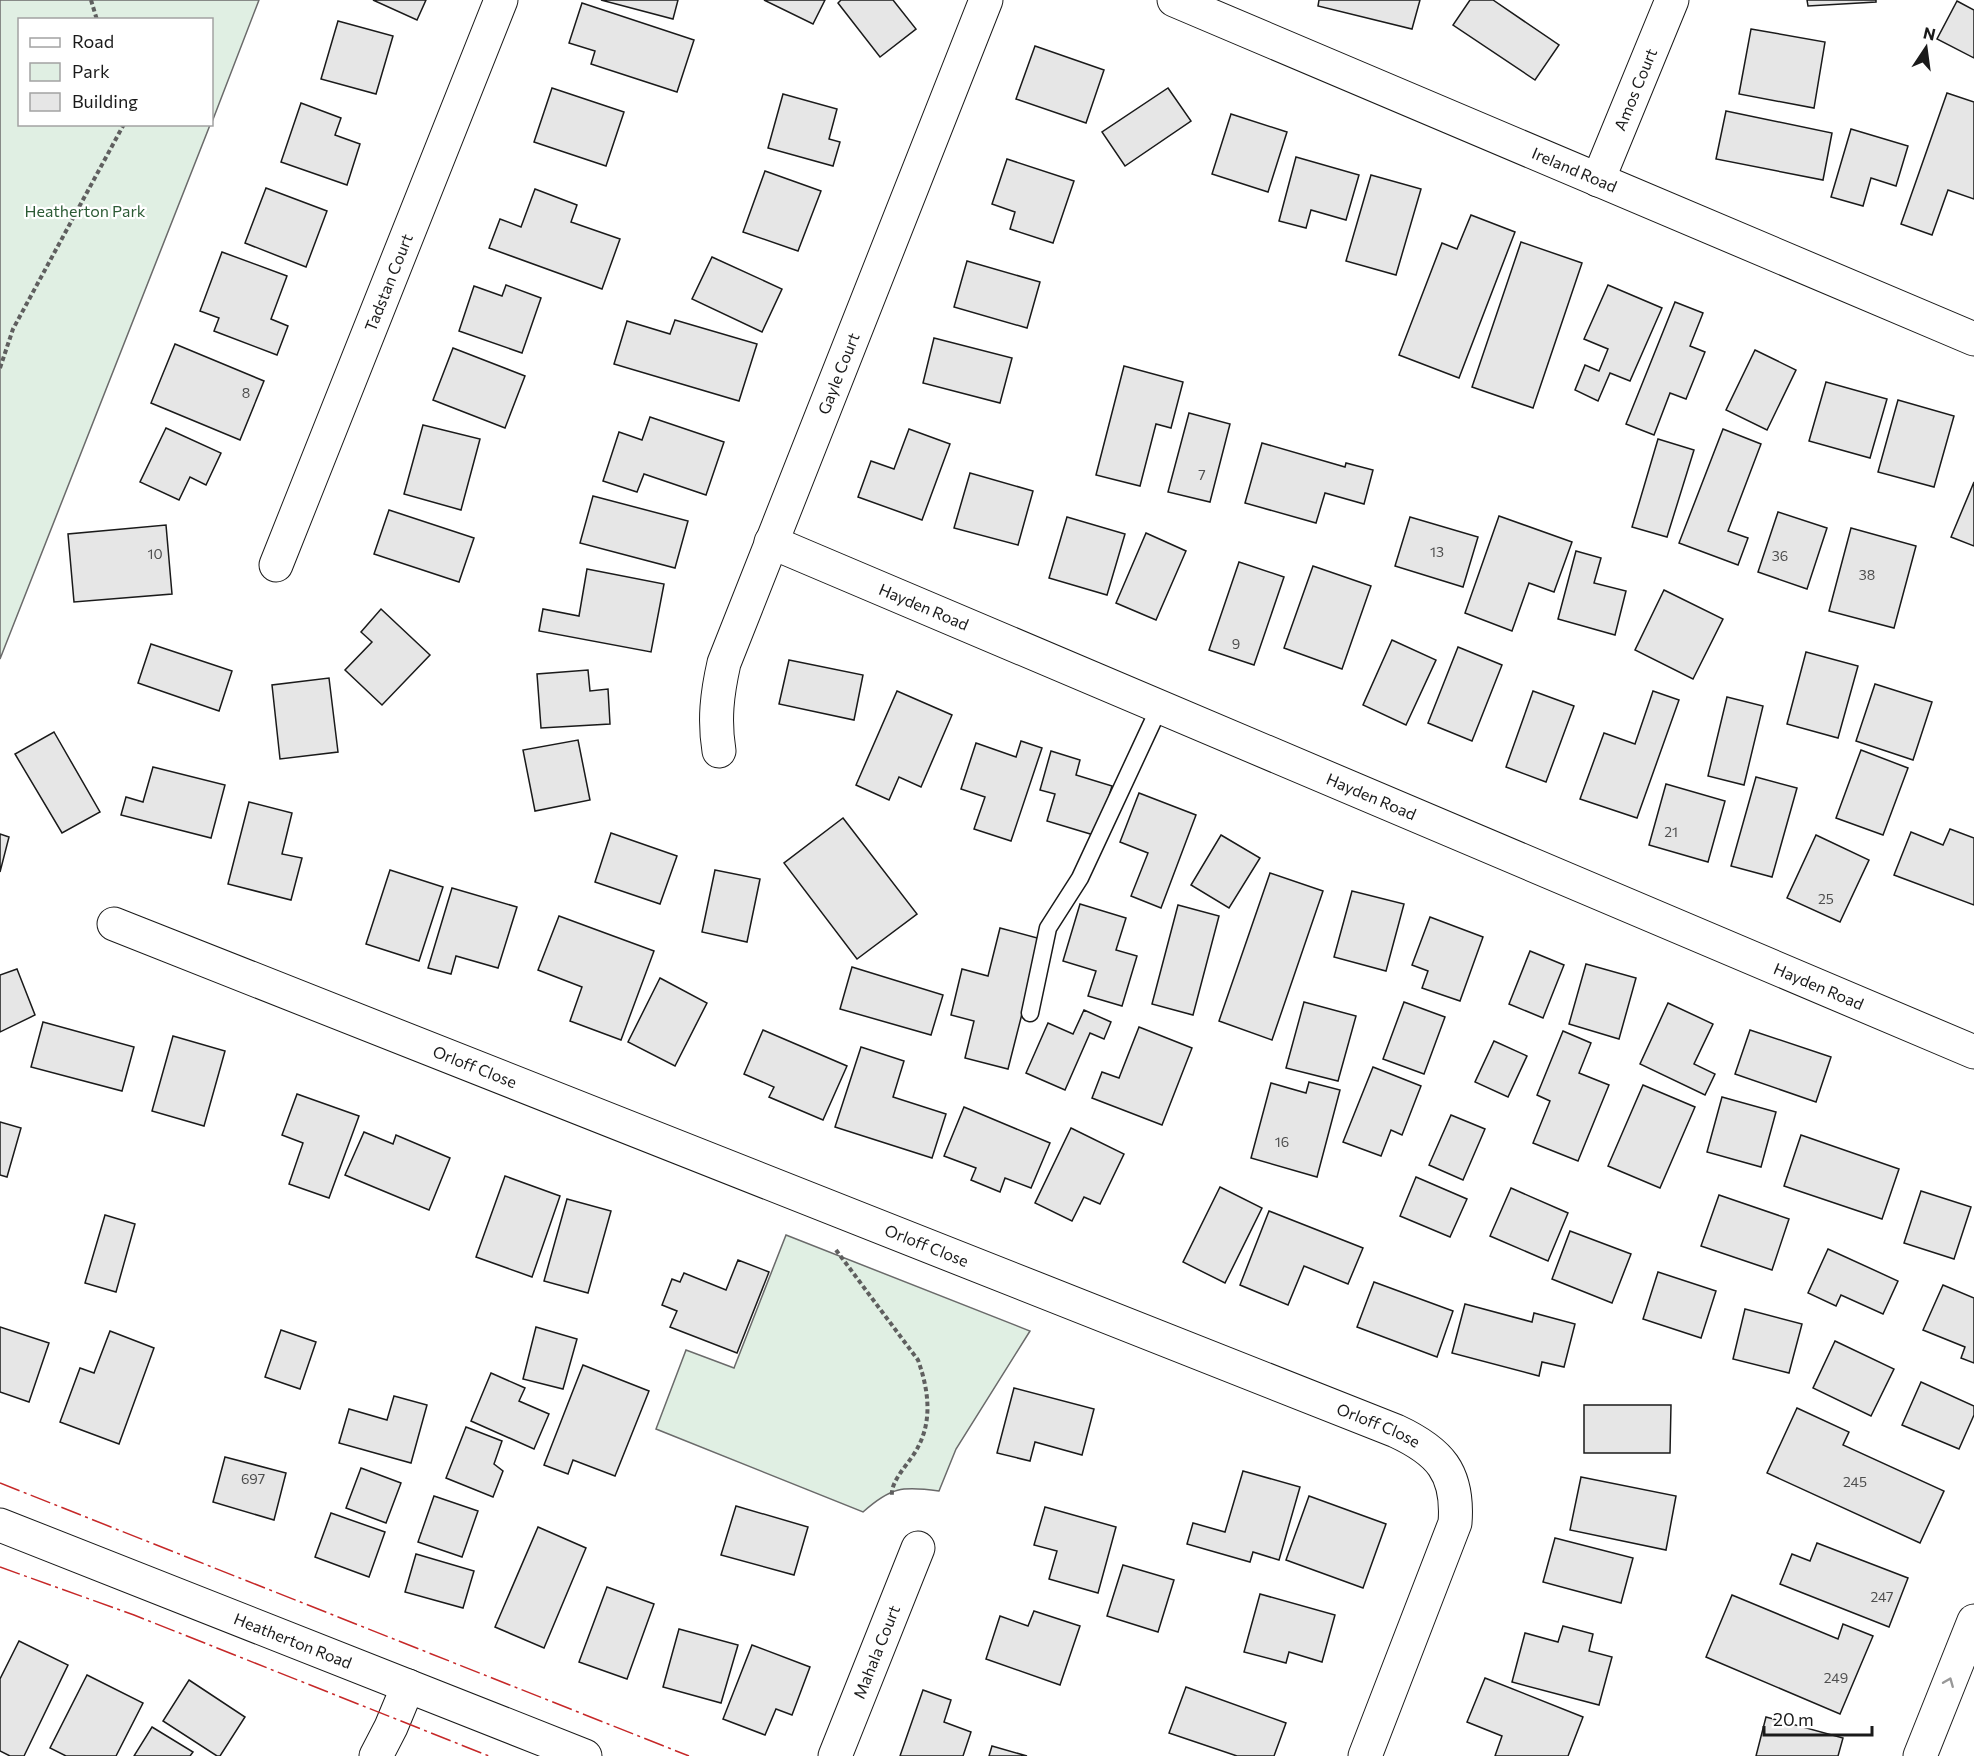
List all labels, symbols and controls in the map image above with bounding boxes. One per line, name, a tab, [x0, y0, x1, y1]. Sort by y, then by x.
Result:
legend	[18, 18, 213, 126]
north arrow	[1896, 18, 1956, 78]
text: N	[1922, 22, 1937, 44]
text: Road	[72, 30, 114, 52]
street label: Amos Court	[1609, 45, 1660, 133]
text: Park	[72, 60, 110, 82]
text: Building	[72, 90, 138, 112]
street label: Ireland Road	[1529, 143, 1620, 196]
park label: Heatherton Park	[24, 201, 146, 220]
street label: Tadstan Court	[360, 230, 416, 334]
street label: Gayle Court	[813, 329, 863, 417]
house number: 8	[242, 384, 250, 401]
house number: 7	[1198, 466, 1206, 483]
house number: 13	[1430, 543, 1444, 560]
house number: 10	[147, 545, 163, 562]
house number: 36	[1772, 547, 1788, 564]
house number: 38	[1859, 566, 1875, 583]
street label: Hayden Road	[876, 579, 972, 634]
house number: 9	[1232, 635, 1240, 652]
street label: Hayden Road	[1324, 769, 1419, 823]
house number: 21	[1664, 823, 1678, 840]
house number: 25	[1818, 890, 1834, 907]
street label: Hayden Road	[1771, 958, 1867, 1013]
street label: Orloff Close	[430, 1041, 520, 1091]
house number: 16	[1275, 1133, 1289, 1150]
street label: Orloff Close	[882, 1220, 972, 1270]
street label: Orloff Close	[1334, 1399, 1424, 1451]
house number: 697	[241, 1470, 265, 1487]
house number: 245	[1843, 1473, 1867, 1490]
house number: 247	[1870, 1588, 1894, 1605]
street label: Mahala Court	[849, 1602, 903, 1701]
street label: Heatherton Road	[232, 1608, 355, 1672]
house number: 249	[1824, 1669, 1848, 1686]
one-way arrow	[1942, 1677, 1955, 1688]
scale bar	[1764, 1699, 1872, 1737]
text: 20 m	[1773, 1708, 1814, 1730]

